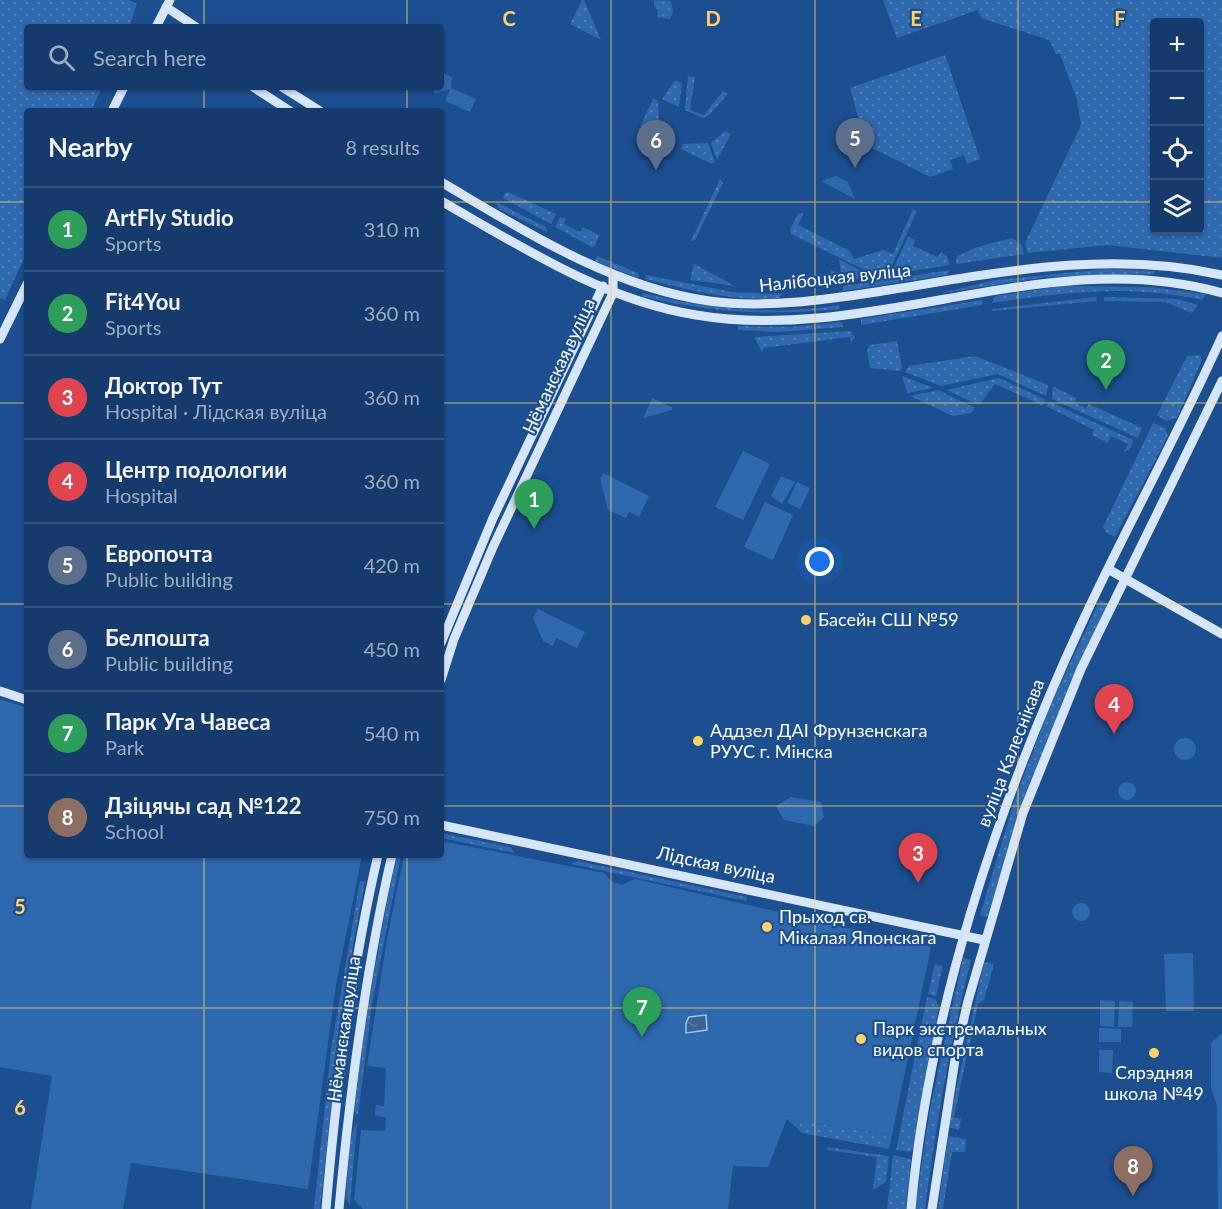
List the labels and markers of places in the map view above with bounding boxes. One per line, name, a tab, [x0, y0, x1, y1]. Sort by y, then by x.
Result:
pin: 5	[836, 118, 874, 168]
pin: 6	[636, 120, 676, 170]
pin: 2	[1086, 340, 1126, 390]
pin: 1	[514, 480, 554, 529]
place label: Басейн СШ №59	[818, 608, 959, 630]
marker: Басейн СШ №59	[799, 613, 813, 627]
pin: 4	[1094, 684, 1134, 734]
place label: Аддзел ДАІ Фрунзенскага РУУС г. Мінска	[710, 719, 927, 762]
marker: Аддзел ДАІ Фрунзенскага РУУС г. Мінска	[691, 734, 705, 748]
pin: 3	[898, 834, 938, 883]
place label: Прыход св. Мікалая Японскага	[779, 905, 937, 948]
marker: Прыход св. Мікалая Японскага	[760, 920, 774, 934]
pin: 7	[622, 988, 662, 1037]
place label: Парк экстремальных видов спорта	[873, 1017, 1047, 1060]
marker: Парк экстремальных видов спорта	[854, 1032, 868, 1046]
marker: Сярэдняя школа №49	[1147, 1046, 1161, 1060]
place label: Сярэдняя школа №49	[1104, 1061, 1204, 1104]
pin: 8	[1114, 1146, 1152, 1196]

